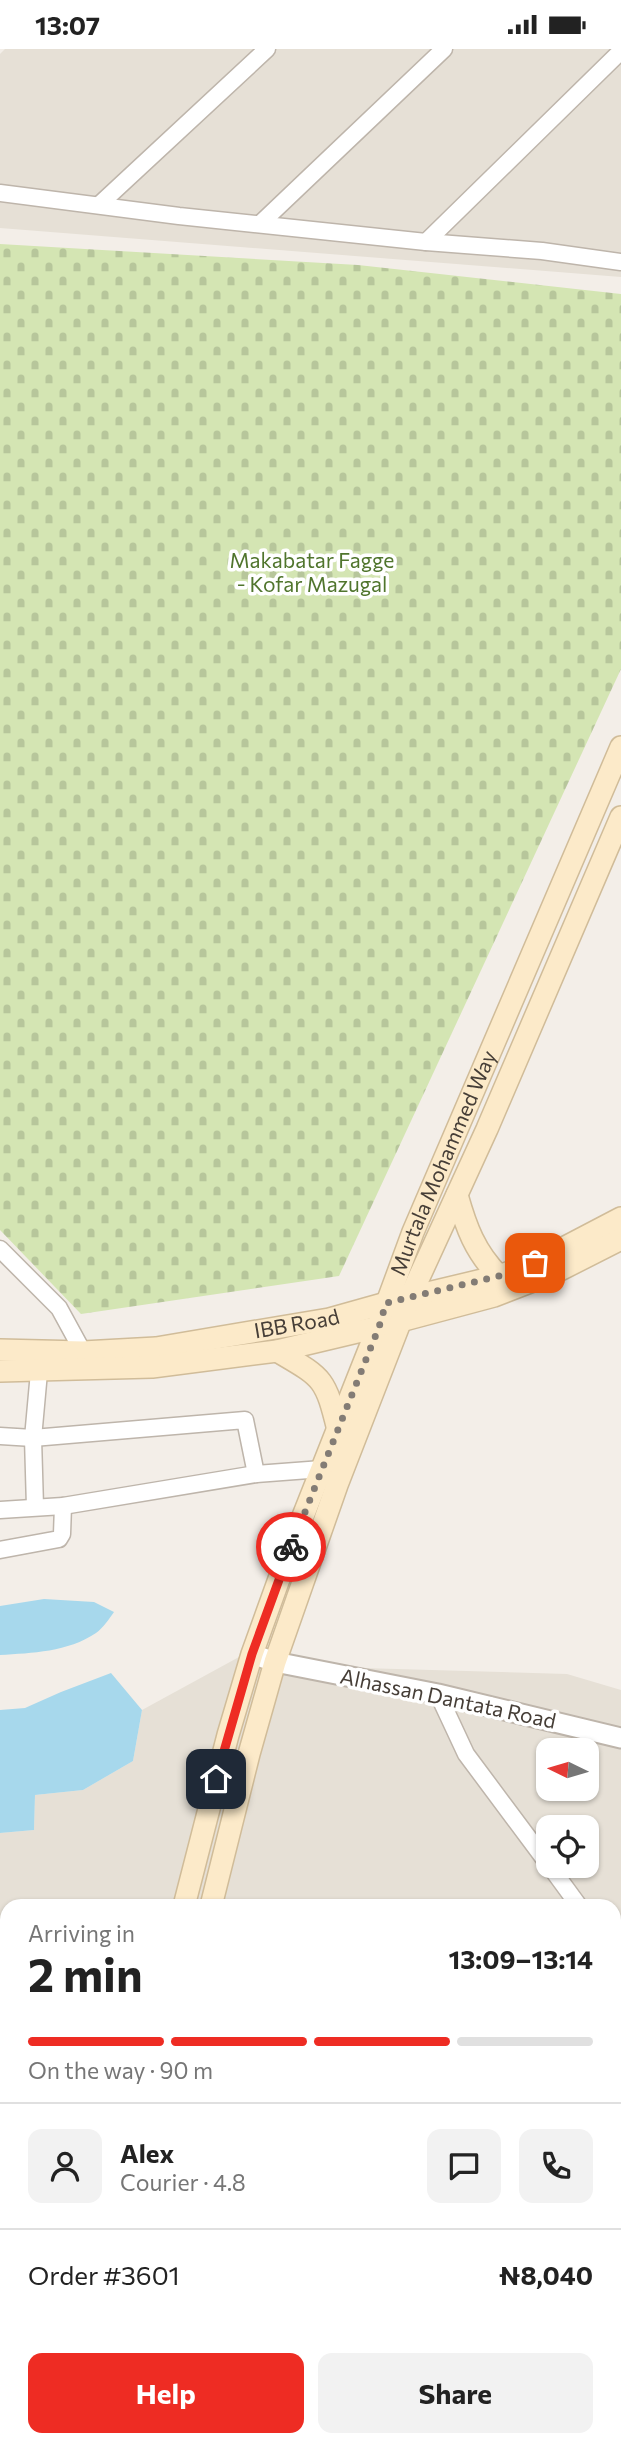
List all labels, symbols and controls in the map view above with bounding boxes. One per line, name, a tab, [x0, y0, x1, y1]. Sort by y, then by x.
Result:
text: 13:07	[35, 9, 100, 40]
park label: Makabatar Fagge - Kofar Mazugal	[230, 547, 394, 596]
street label: Murtala Mohammed Way	[384, 1046, 500, 1279]
pin	[505, 1233, 565, 1293]
icon: bag	[516, 1244, 554, 1282]
street label: IBB Road	[252, 1303, 342, 1342]
courier	[256, 1512, 326, 1582]
icon: bike	[272, 1528, 310, 1566]
street label: Alhassan Dantata Road	[338, 1662, 558, 1733]
north arrow	[536, 1738, 598, 1801]
map controls	[536, 1738, 599, 1878]
pin	[186, 1749, 246, 1809]
icon: home	[197, 1760, 235, 1798]
button: locate	[536, 1815, 599, 1878]
text: Arriving in	[28, 1919, 135, 1947]
text: 13:09–13:14	[448, 1943, 593, 1974]
text: 2 min	[28, 1945, 143, 2001]
text: On the way · 90 m	[28, 2056, 213, 2084]
button: person	[28, 2129, 102, 2203]
button: chat	[427, 2129, 501, 2203]
button: phone	[519, 2129, 593, 2203]
text: Alex	[120, 2137, 174, 2168]
text: Courier · 4.8	[120, 2168, 246, 2196]
text: Order #3601	[28, 2259, 180, 2290]
text: ₦8,040	[499, 2259, 593, 2290]
button: Help	[28, 2353, 304, 2433]
button: Share	[318, 2353, 593, 2433]

